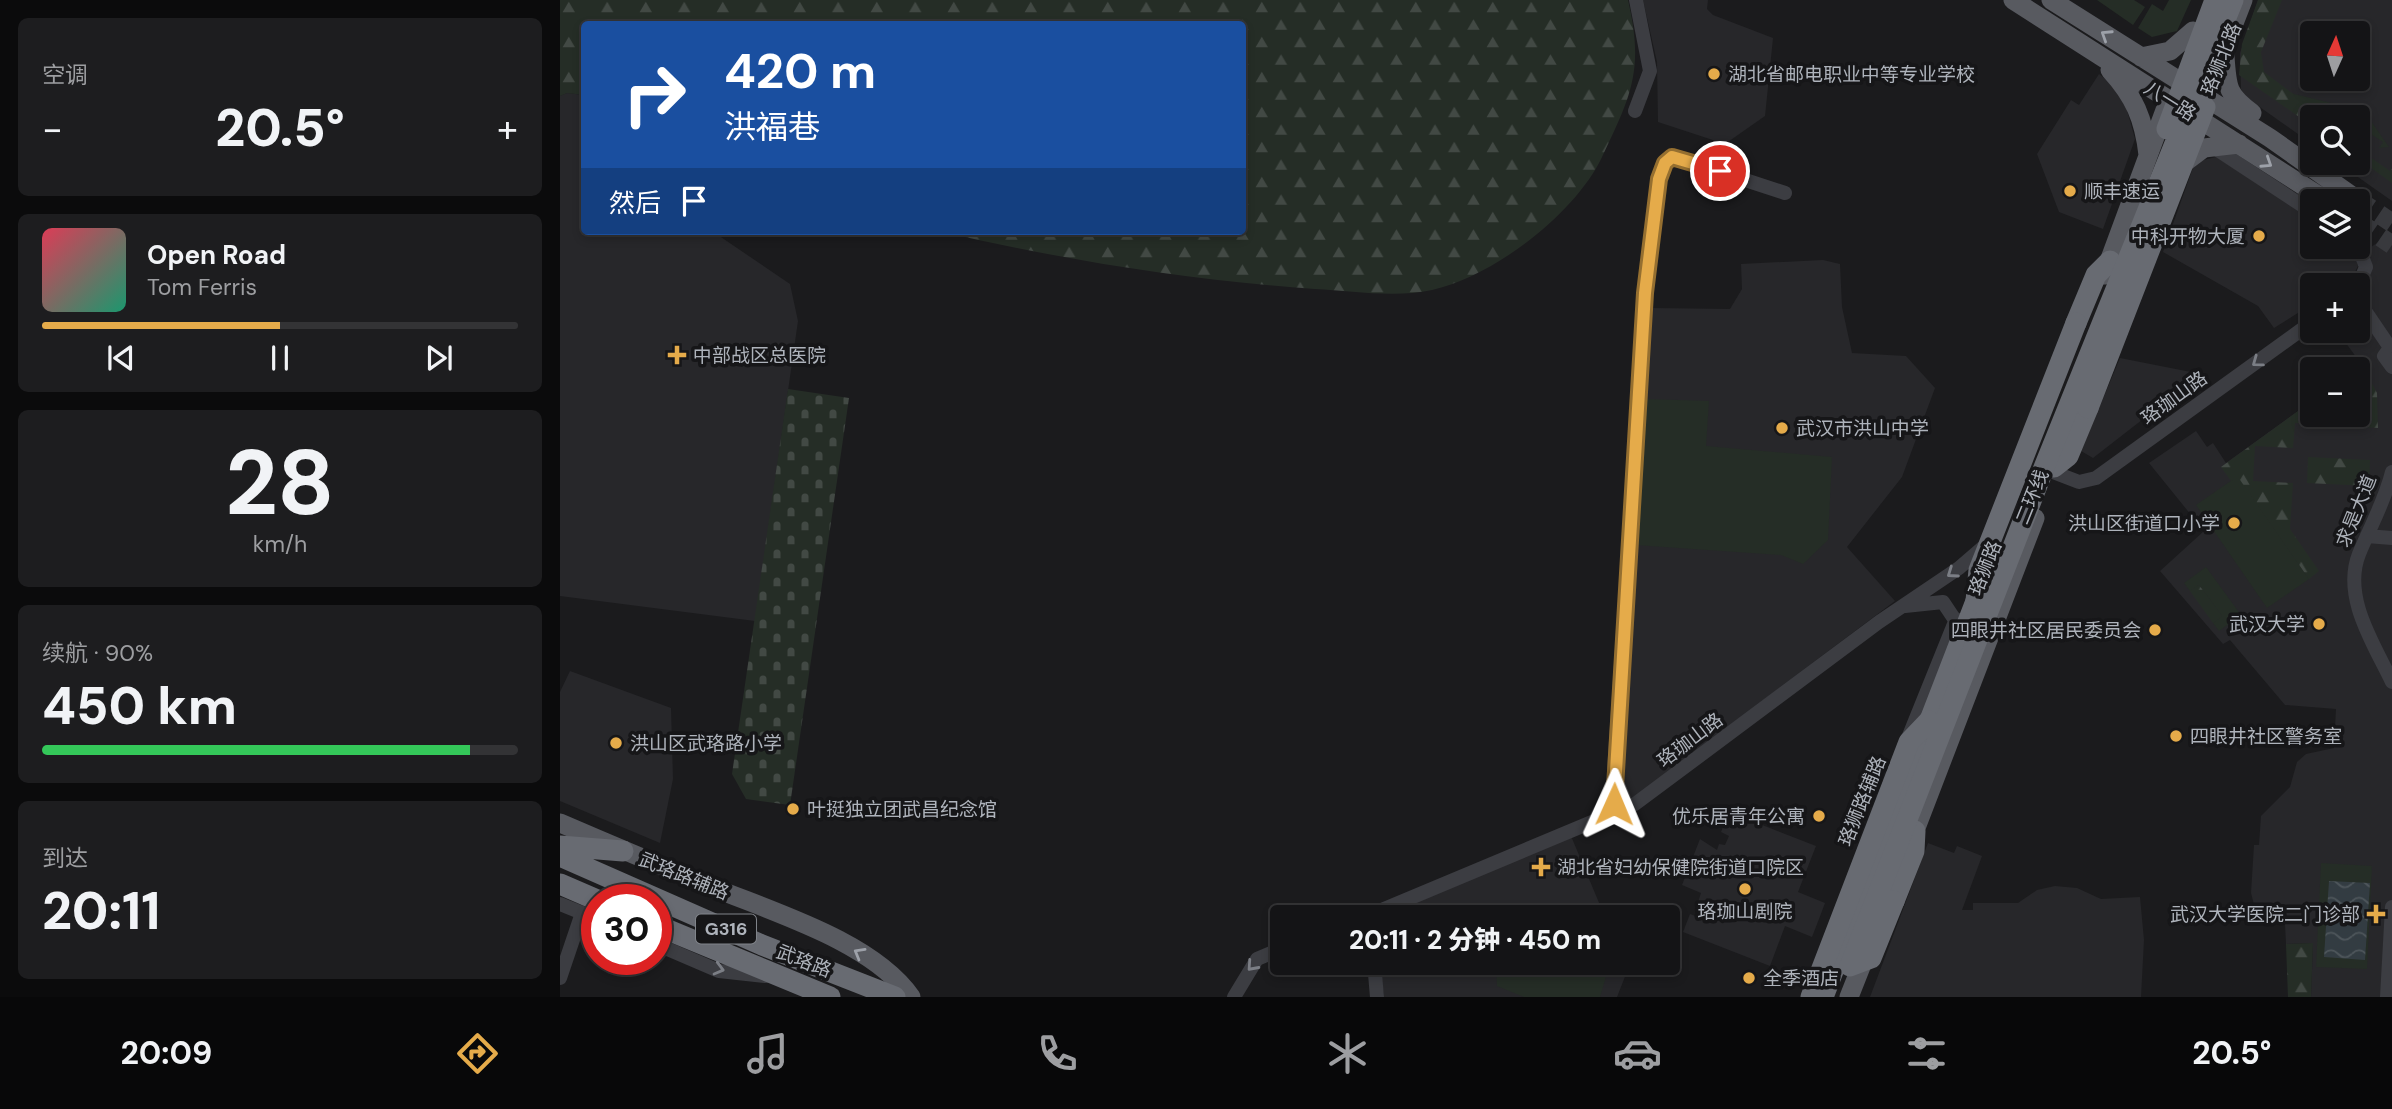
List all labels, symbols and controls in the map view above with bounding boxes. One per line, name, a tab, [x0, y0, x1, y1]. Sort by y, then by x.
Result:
street label: 珞狮北路	[2195, 19, 2247, 99]
north arrow	[2300, 21, 2370, 91]
map controls	[2300, 21, 2370, 427]
one-way arrow	[2101, 31, 2114, 44]
text: 420 m	[724, 39, 876, 103]
icon: right	[609, 49, 700, 140]
text: 空调	[42, 60, 88, 90]
place label: 湖北省邮电职业中等专业学校	[1728, 62, 1975, 87]
marker: 湖北省邮电职业中等专业学校	[1706, 66, 1722, 82]
street label: 八一路	[2139, 75, 2201, 127]
text: 20.5°	[215, 94, 345, 162]
text: −	[42, 104, 63, 154]
text: +	[497, 104, 518, 154]
button: search	[2300, 105, 2370, 175]
text: 洪福巷	[724, 106, 820, 148]
pin	[1690, 141, 1750, 201]
icon: arrive	[1701, 152, 1739, 190]
one-way arrow	[2260, 154, 2273, 167]
place label: 顺丰速运	[2084, 179, 2160, 204]
icon: arrive	[675, 182, 713, 220]
marker: 顺丰速运	[2062, 183, 2078, 199]
text: 然后	[609, 186, 661, 220]
button: layers	[2300, 189, 2370, 259]
place label: 中科开物大厦	[2131, 224, 2245, 249]
marker: 中科开物大厦	[2251, 228, 2267, 244]
text: Open Road	[147, 238, 286, 272]
text: Tom Ferris	[147, 272, 257, 302]
button: +	[2300, 273, 2370, 343]
icon: previous	[102, 339, 140, 377]
icon: pause	[261, 339, 299, 377]
icon: next	[420, 339, 458, 377]
place label: 中部战区总医院	[693, 343, 826, 368]
marker: 中部战区总医院	[667, 345, 687, 365]
one-way arrow	[2252, 354, 2264, 366]
button: −	[2300, 357, 2370, 427]
street label: 珞珈山路	[2136, 366, 2212, 430]
place label: 武汉市洪山中学	[1796, 416, 1929, 441]
marker: 武汉市洪山中学	[1774, 420, 1790, 436]
text: 28	[225, 424, 335, 542]
street label: 二环线	[2010, 466, 2054, 528]
street label: 求是大道	[2330, 471, 2382, 551]
place label: 洪山区街道口小学	[2068, 511, 2220, 536]
marker: 洪山区街道口小学	[2226, 515, 2242, 531]
text: km/h	[253, 529, 307, 559]
street label: 珞狮路	[1963, 537, 2007, 599]
one-way arrow	[1947, 565, 1960, 577]
place label: 武汉大学	[2229, 612, 2305, 637]
marker: 武汉大学	[2311, 616, 2327, 632]
place label: 四眼井社区居民委员会	[1951, 618, 2141, 643]
marker: 四眼井社区居民委员会	[2147, 622, 2163, 638]
text: 续航 · 90%	[42, 638, 153, 668]
text: 450 km	[42, 672, 237, 740]
street label: 珞珈山路	[1652, 707, 1728, 773]
place label: 四眼井社区警务室	[2190, 724, 2342, 749]
marker: 四眼井社区警务室	[2168, 728, 2184, 744]
place label: 洪山区武珞路小学	[630, 731, 782, 756]
marker: 洪山区武珞路小学	[608, 735, 624, 751]
street label: 珞狮路辅路	[1833, 752, 1891, 850]
position arrow	[1577, 767, 1651, 841]
place label: 叶挺独立团武昌纪念馆	[807, 797, 997, 822]
marker: 叶挺独立团武昌纪念馆	[785, 801, 801, 817]
place label: 优乐居青年公寓	[1672, 804, 1805, 829]
marker: 优乐居青年公寓	[1811, 808, 1827, 824]
text: 到达	[42, 843, 88, 873]
street label: 武珞路辅路	[635, 847, 733, 905]
place label: 湖北省妇幼保健院街道口院区	[1557, 855, 1804, 880]
marker: 湖北省妇幼保健院街道口院区	[1531, 857, 1551, 877]
text: 20:11	[42, 877, 160, 945]
marker: 珞珈山剧院	[1737, 881, 1753, 897]
speed limit sign: 30	[581, 884, 672, 975]
place label: 珞珈山剧院	[1697, 899, 1793, 924]
place label: 武汉大学医院二门诊部	[2170, 902, 2360, 927]
marker: 武汉大学医院二门诊部	[2366, 904, 2386, 924]
road number: G316	[696, 914, 756, 944]
text: 20:11 · 2 分钟 · 450 m	[1349, 923, 1601, 957]
street label: 武珞路	[773, 939, 835, 983]
one-way arrow	[854, 948, 867, 961]
one-way arrow	[1248, 958, 1260, 971]
one-way arrow	[713, 961, 725, 975]
place label: 全季酒店	[1763, 966, 1839, 991]
marker: 全季酒店	[1741, 970, 1757, 986]
icon: directions	[453, 1029, 502, 1078]
icon: music	[743, 1029, 792, 1078]
icon: phone	[1033, 1029, 1082, 1078]
icon: climate	[1323, 1029, 1372, 1078]
icon: car	[1613, 1029, 1662, 1078]
icon: filters	[1902, 1029, 1951, 1078]
text: 20:09	[120, 1032, 212, 1074]
text: 20.5°	[2192, 1032, 2271, 1074]

